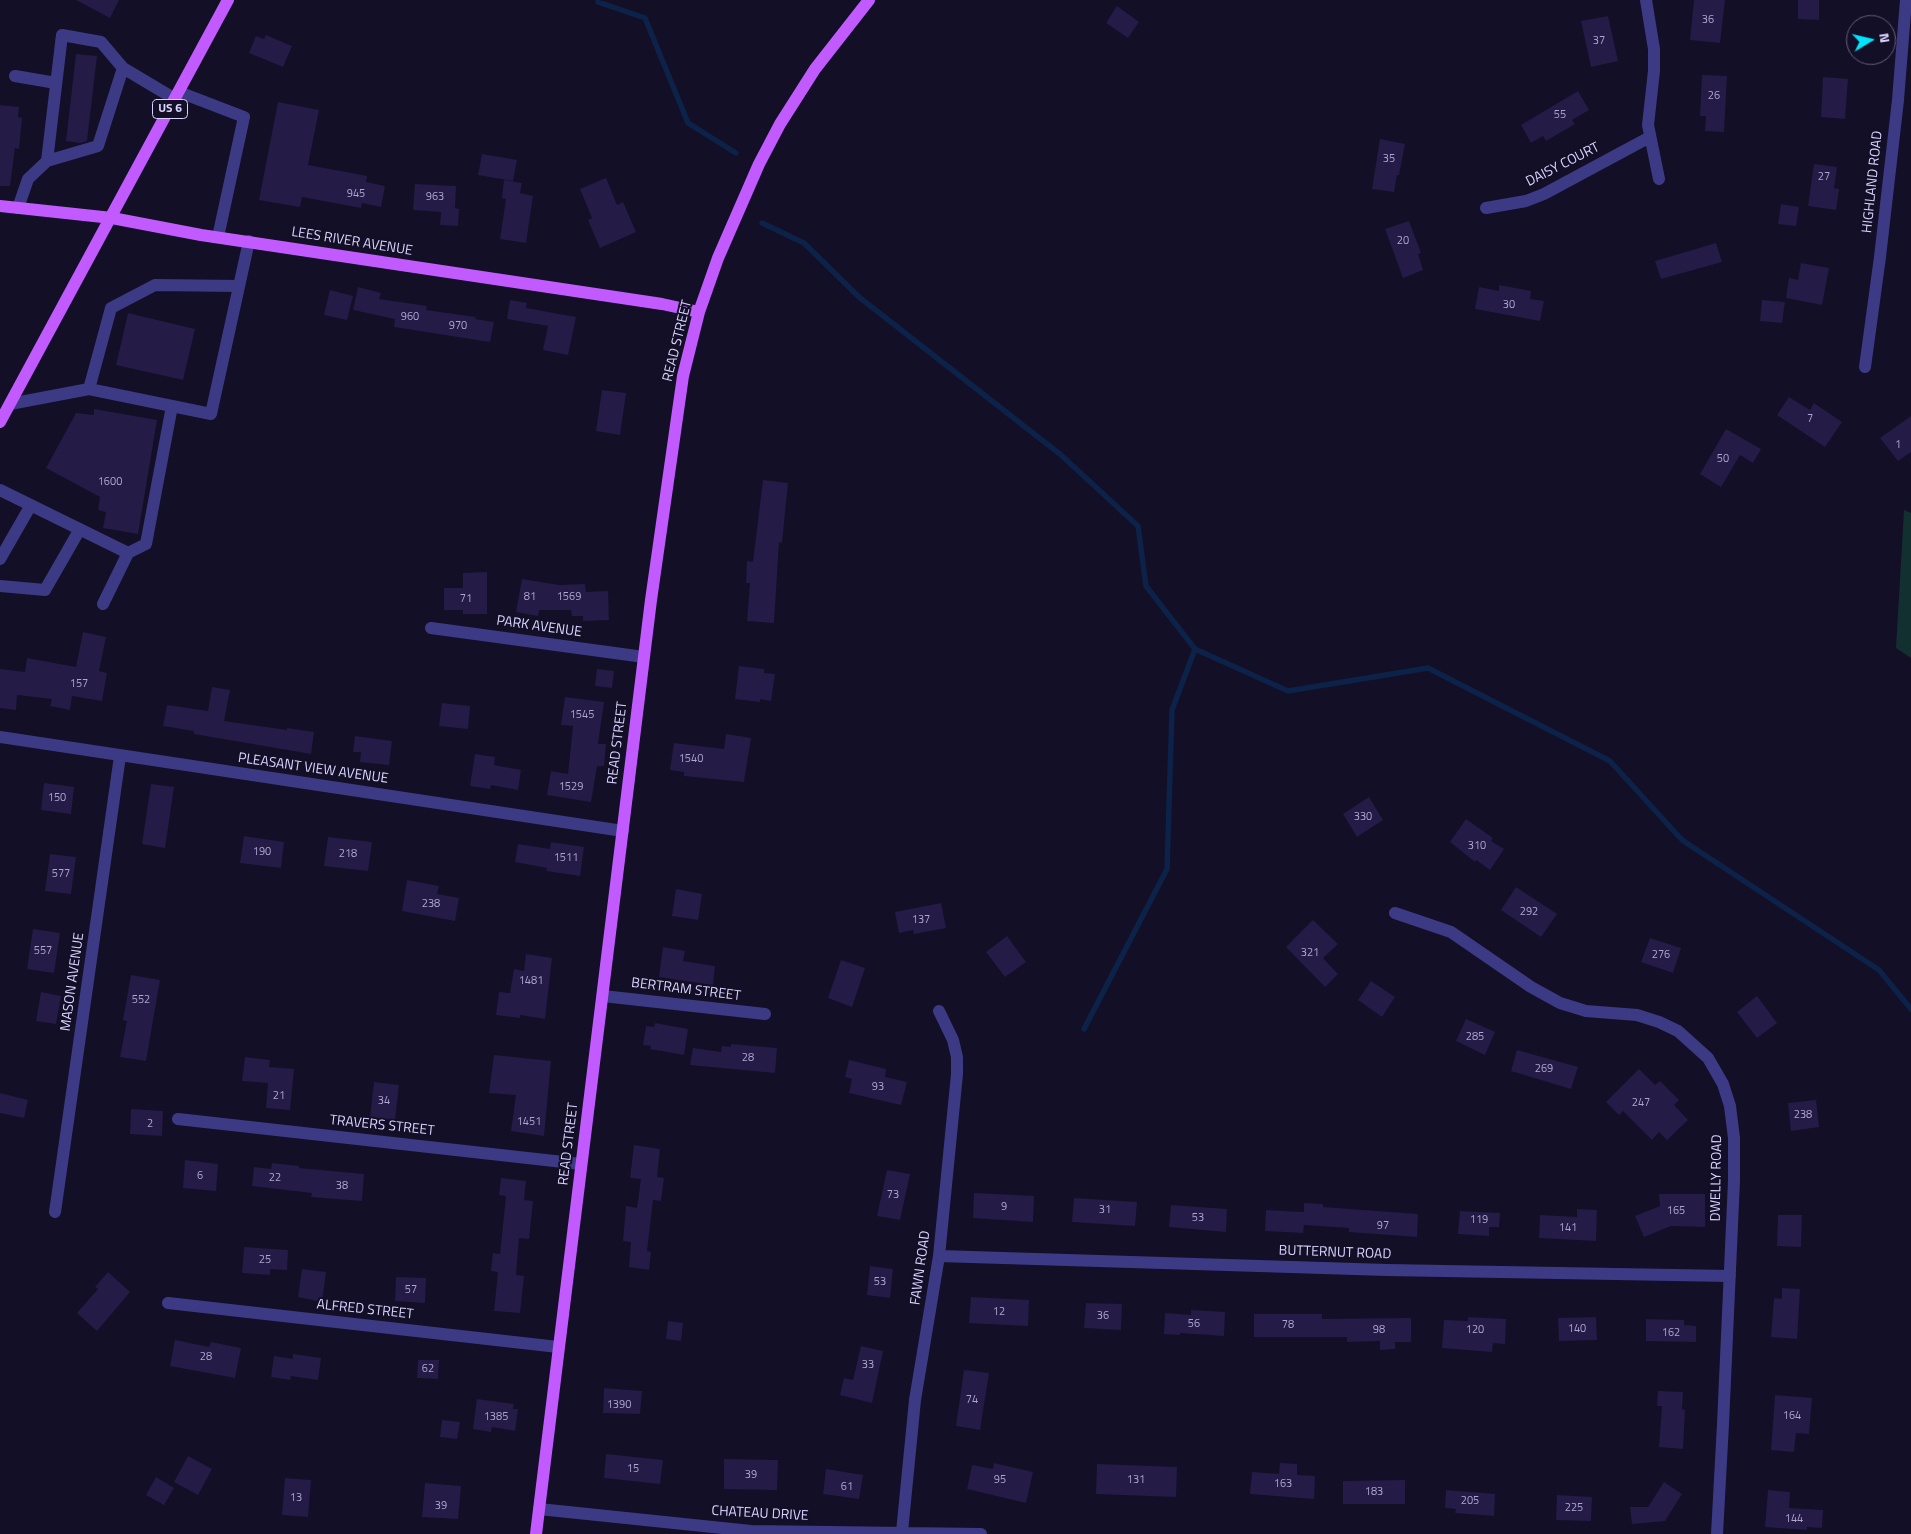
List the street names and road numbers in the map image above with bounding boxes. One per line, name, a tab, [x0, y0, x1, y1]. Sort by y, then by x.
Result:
road number: US 6	[152, 100, 188, 118]
street label: HIGHLAND ROAD	[1859, 130, 1887, 234]
street label: DAISY COURT	[1523, 139, 1603, 191]
street label: LEES RIVER AVENUE	[290, 224, 414, 260]
street label: READ STREET	[660, 299, 696, 383]
street label: PARK AVENUE	[495, 613, 583, 641]
street label: READ STREET	[605, 701, 631, 785]
street label: PLEASANT VIEW AVENUE	[237, 750, 389, 788]
street label: MASON AVENUE	[58, 932, 88, 1032]
street label: BERTRAM STREET	[630, 975, 742, 1005]
street label: READ STREET	[556, 1102, 582, 1186]
street label: TRAVERS STREET	[329, 1112, 435, 1140]
street label: DWELLY ROAD	[1708, 1134, 1726, 1222]
street label: FAWN ROAD	[907, 1230, 935, 1306]
street label: BUTTERNUT ROAD	[1278, 1243, 1392, 1263]
street label: ALFRED STREET	[316, 1297, 414, 1323]
street label: CHATEAU DRIVE	[711, 1503, 809, 1525]

